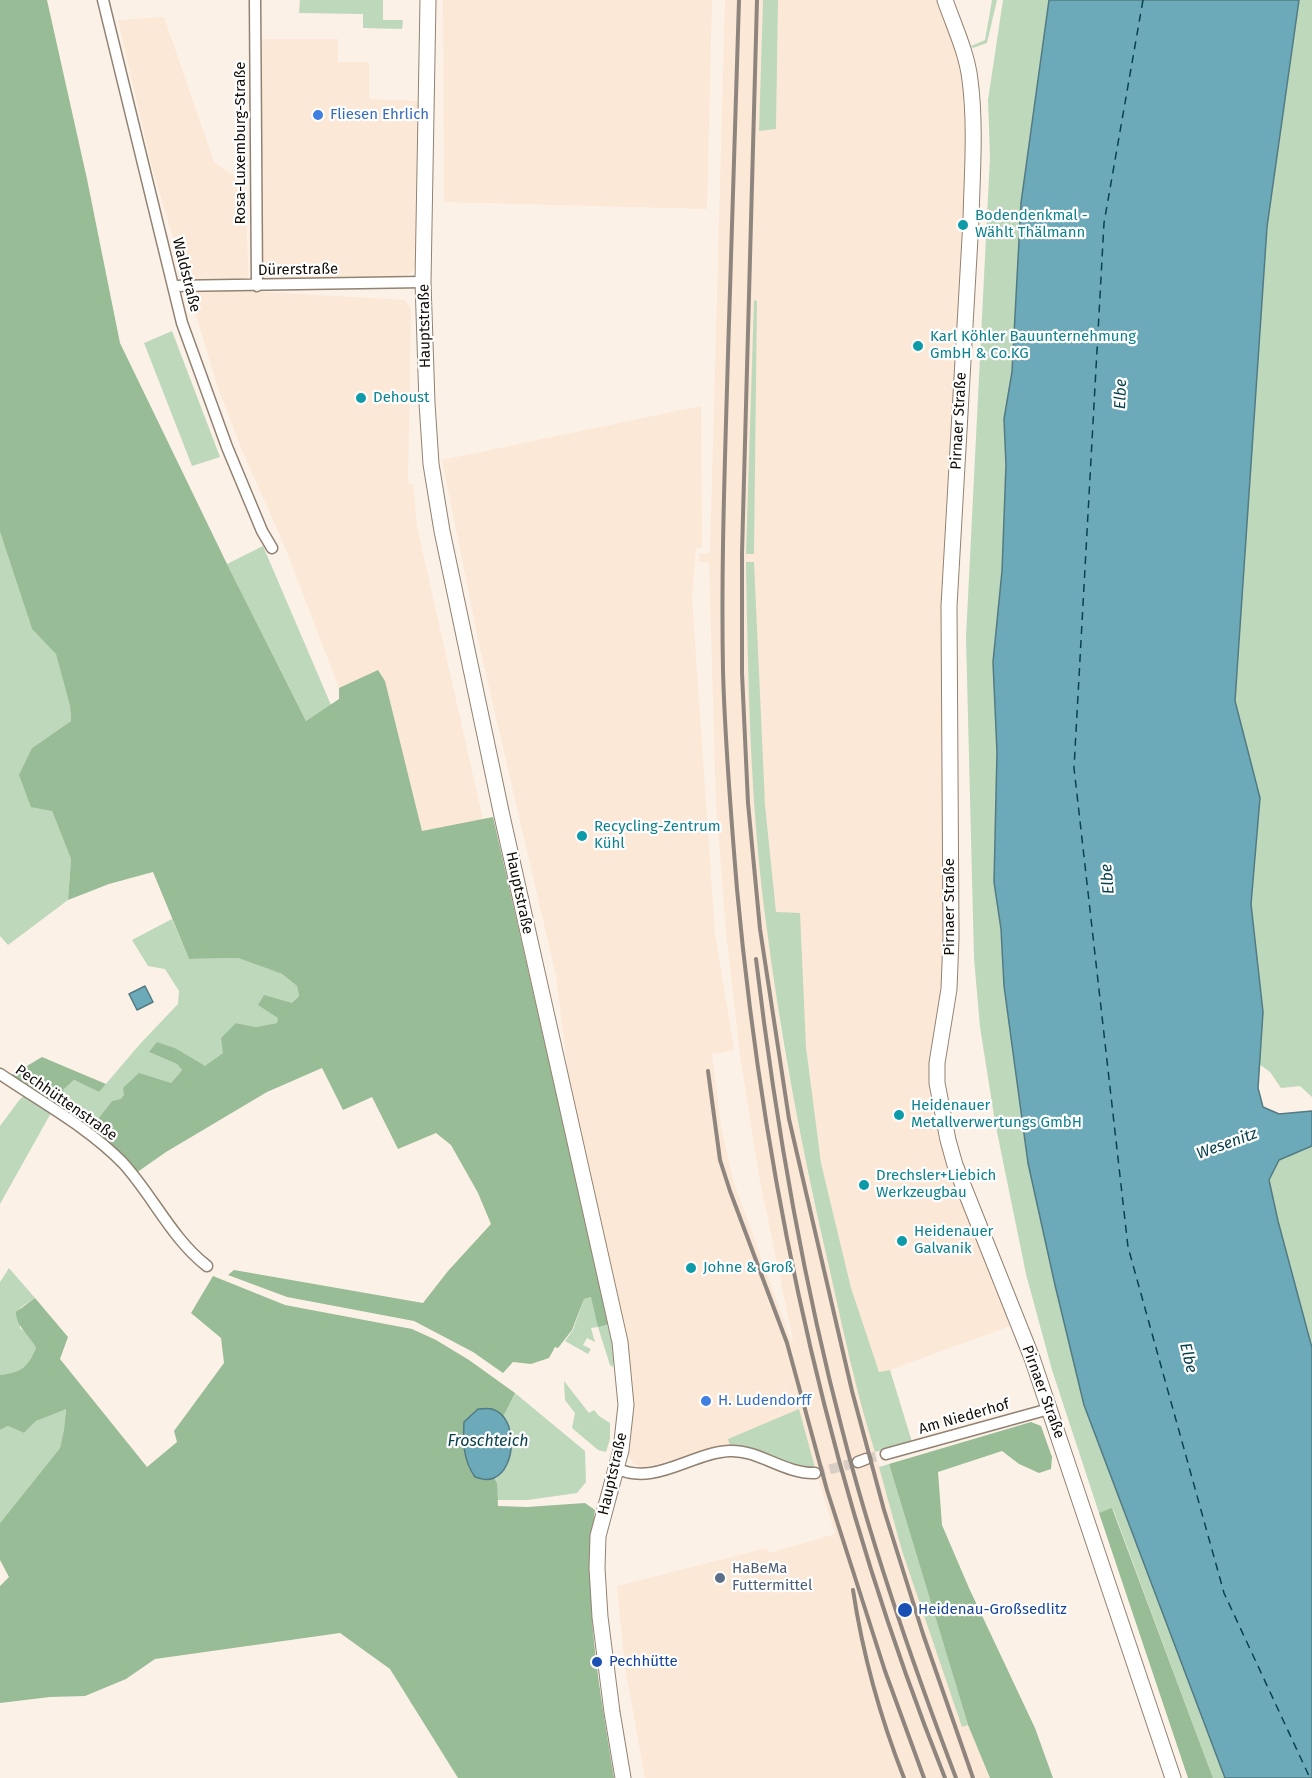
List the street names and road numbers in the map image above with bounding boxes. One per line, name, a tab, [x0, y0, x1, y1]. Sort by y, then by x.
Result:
street label: Rosa-Luxemburg-Straße	[232, 61, 250, 225]
street label: Waldstraße	[168, 236, 204, 314]
street label: Dürerstraße	[258, 260, 338, 280]
street label: Hauptstraße	[415, 284, 435, 368]
street label: Pirnaer Straße	[947, 372, 971, 470]
street label: Hauptstraße	[501, 850, 537, 936]
street label: Pirnaer Straße	[941, 858, 959, 956]
street label: Pechhüttenstraße	[12, 1061, 120, 1145]
street label: Pirnaer Straße	[1018, 1343, 1068, 1441]
street label: Am Niederhof	[917, 1395, 1011, 1439]
street label: Hauptstraße	[595, 1431, 631, 1517]

